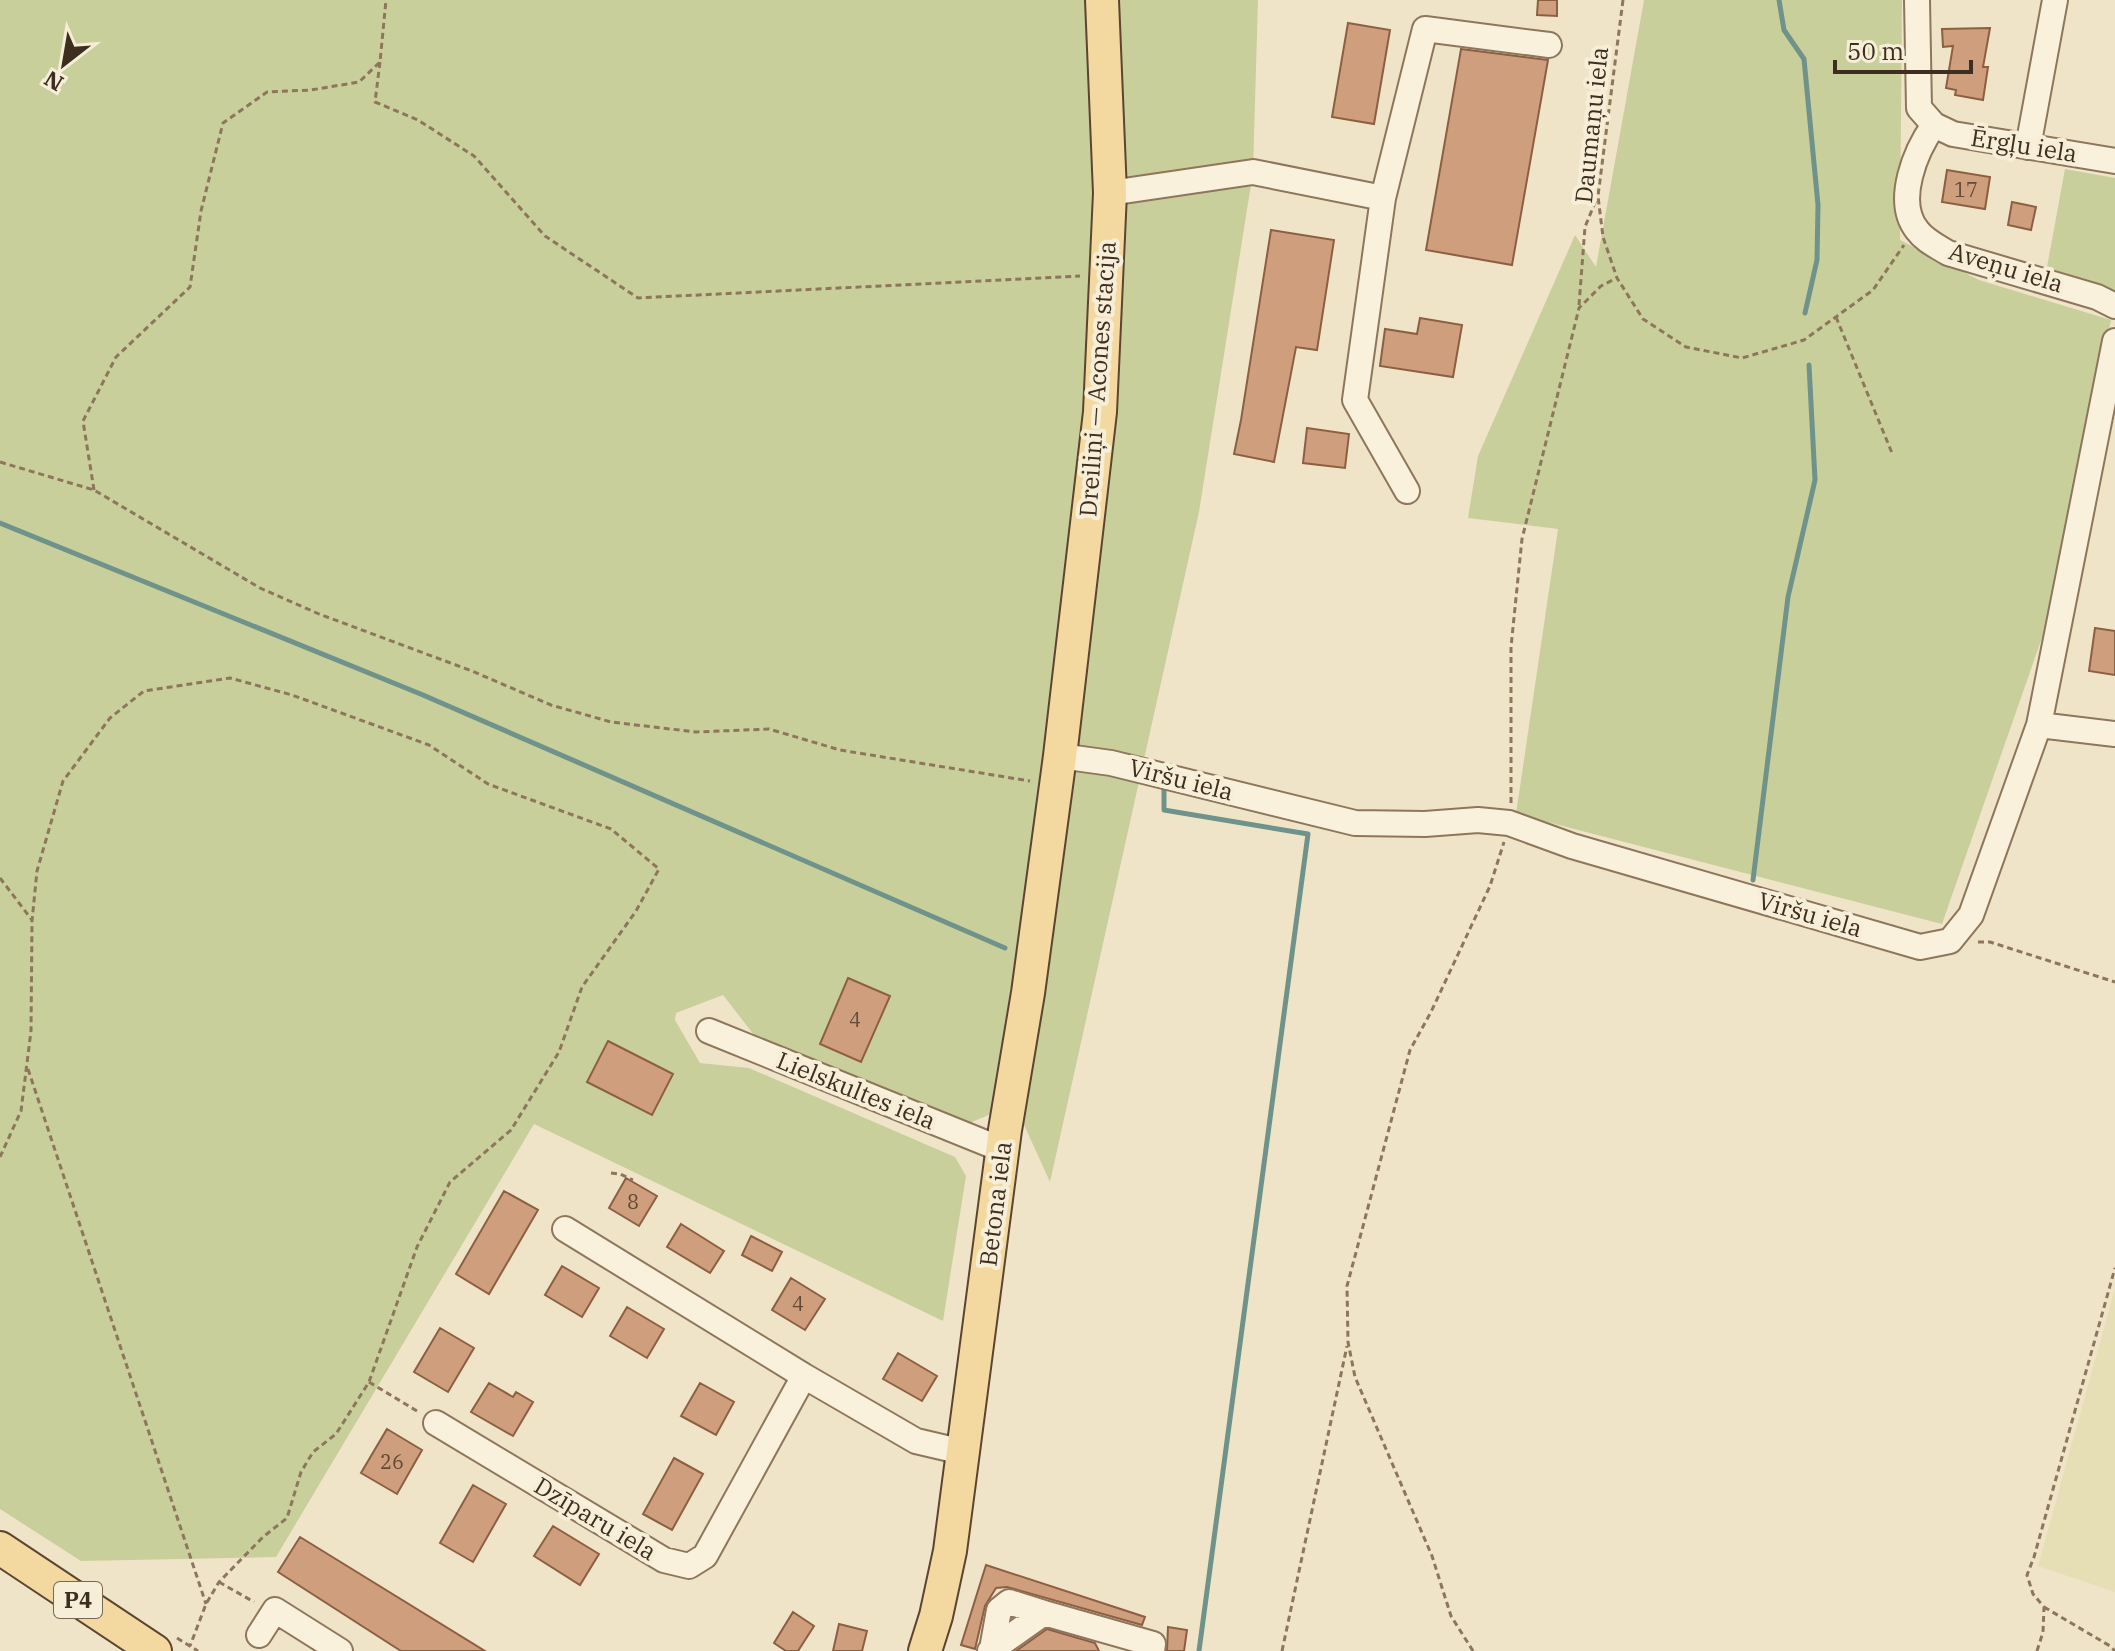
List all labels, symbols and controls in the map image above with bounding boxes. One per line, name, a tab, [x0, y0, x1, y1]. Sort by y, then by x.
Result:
north arrow	[24, 24, 104, 104]
scale bar	[1835, 24, 1971, 74]
text: 50 m	[1847, 35, 1904, 67]
street label: Daumaņu iela	[1567, 45, 1615, 205]
text: N	[39, 65, 68, 98]
street label: Ērgļu iela	[1969, 121, 2080, 169]
house number: 17	[1954, 176, 1978, 203]
street label: Aveņu iela	[1945, 235, 2067, 300]
street label: Dreiliņi — Acones stacija	[1071, 240, 1123, 518]
street label: Viršu iela	[1126, 751, 1237, 807]
street label: Viršu iela	[1755, 884, 1866, 944]
house number: 4	[849, 1006, 861, 1033]
street label: Lielskultes iela	[772, 1044, 941, 1137]
street label: Betona iela	[971, 1140, 1019, 1268]
house number: 8	[627, 1188, 639, 1215]
house number: 4	[792, 1290, 804, 1317]
house number: 26	[380, 1448, 404, 1475]
street label: Dzīparu iela	[529, 1469, 662, 1567]
road number: P4	[54, 1582, 102, 1618]

